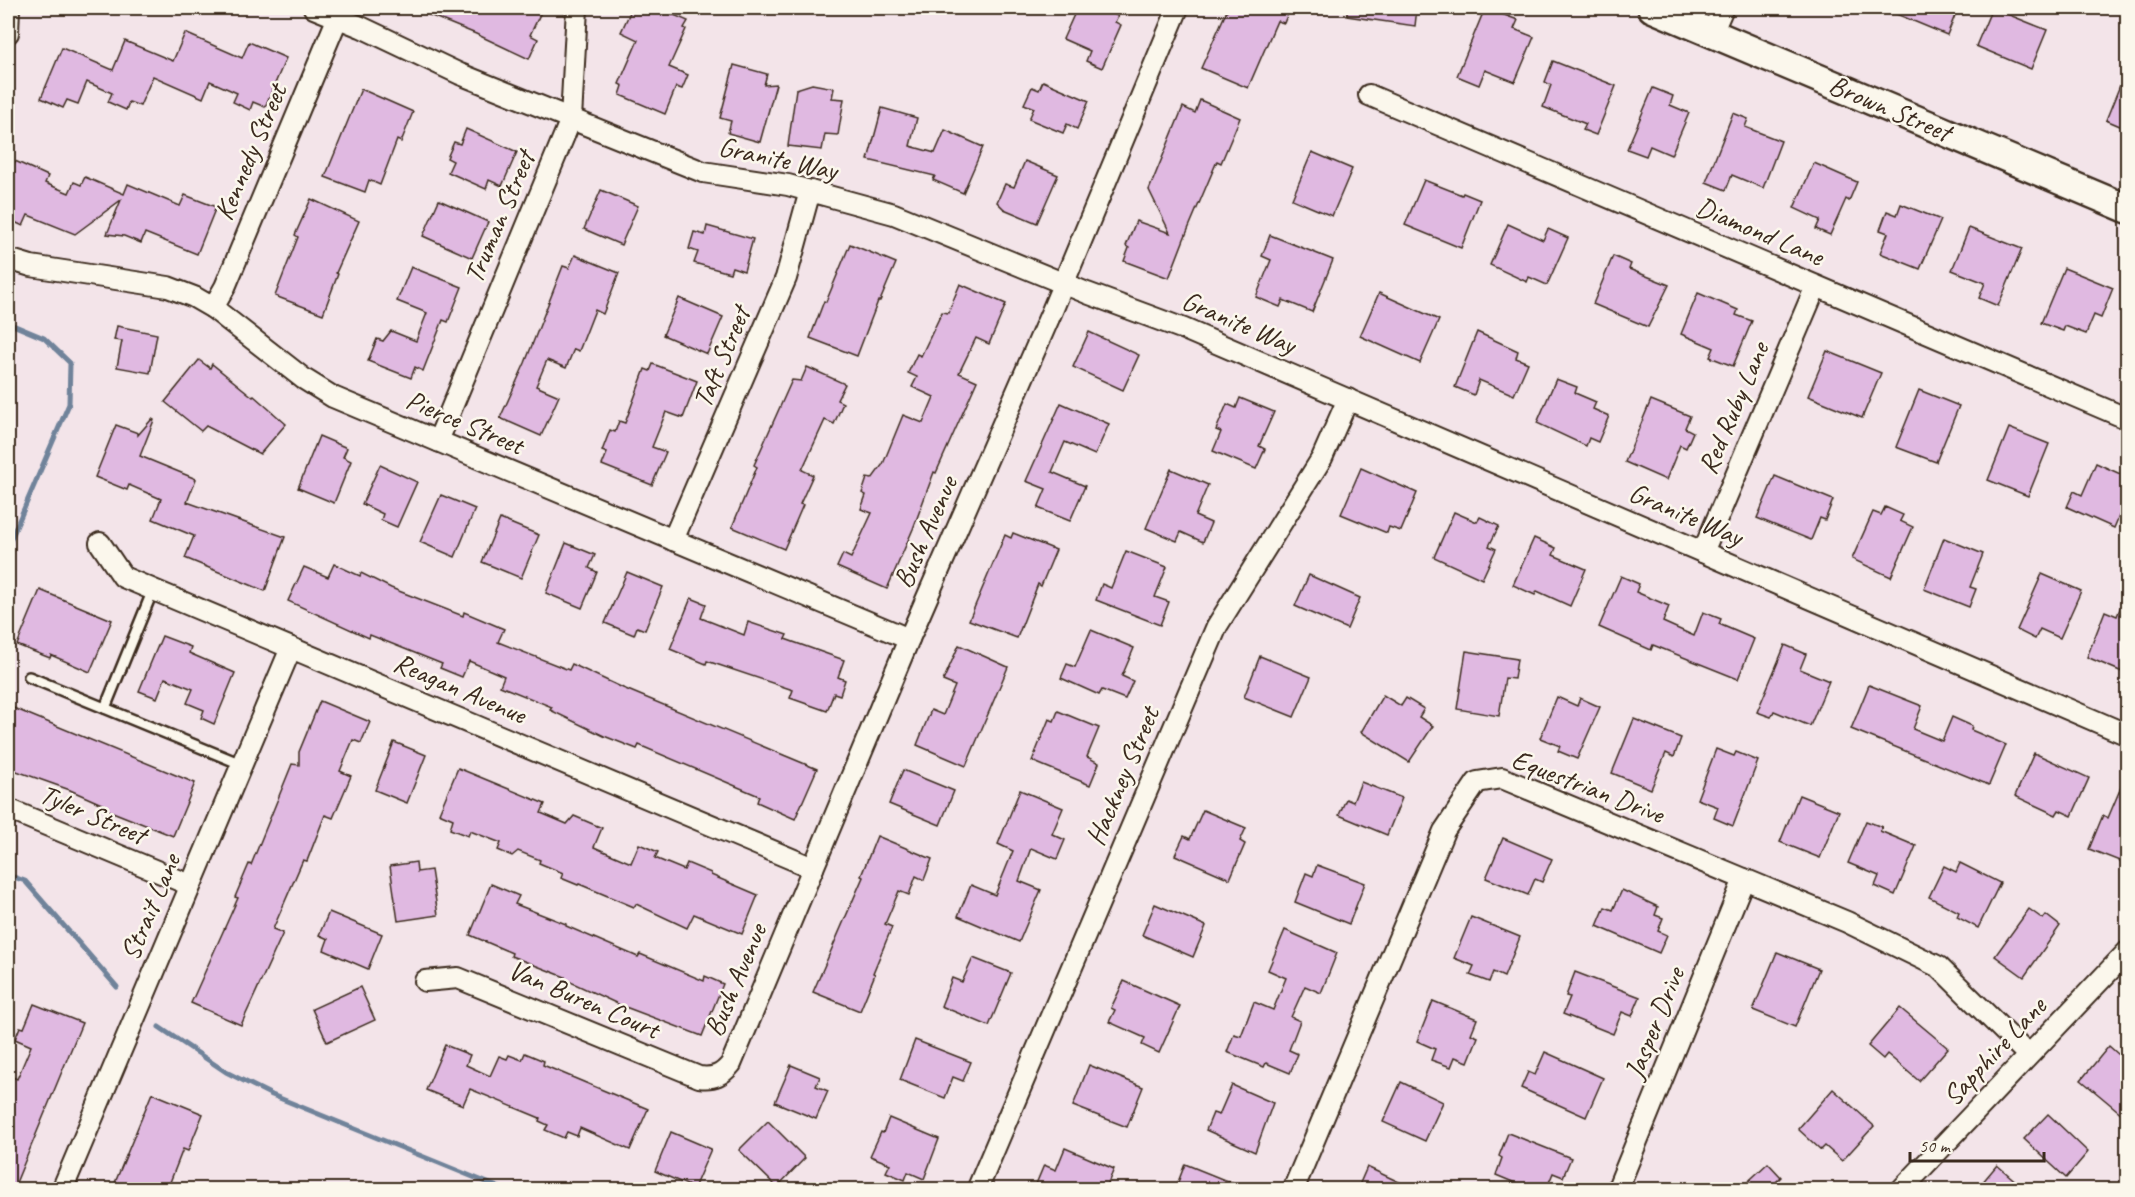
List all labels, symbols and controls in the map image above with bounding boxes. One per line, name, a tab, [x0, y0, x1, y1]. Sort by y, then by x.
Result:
street label: Brown Street	[1824, 67, 1960, 151]
street label: Kennedy Street	[206, 76, 295, 225]
street label: Granite Way	[716, 128, 843, 188]
street label: Truman Street	[456, 142, 544, 288]
street label: Diamond Lane	[1691, 189, 1831, 274]
street label: Granite Way	[1177, 282, 1303, 363]
street label: Taft Street	[684, 298, 759, 413]
street label: Red Ruby Lane	[1690, 335, 1777, 479]
street label: Pierce Street	[401, 382, 531, 463]
street label: Bush Avenue	[885, 469, 966, 593]
street label: Granite Way	[1624, 474, 1750, 555]
street label: Reagan Avenue	[389, 644, 533, 732]
street label: Hackney Street	[1077, 699, 1168, 850]
street label: Equestrian Drive	[1507, 741, 1671, 832]
street label: Tyler Street	[35, 776, 155, 853]
street label: Strait Lane	[112, 847, 189, 965]
street label: Bush Avenue	[696, 917, 775, 1041]
street label: Van Buren Court	[503, 952, 667, 1047]
street label: Jasper Drive	[1615, 961, 1693, 1086]
street label: Sapphire Lane	[1935, 988, 2055, 1113]
scale bar	[1910, 1125, 2044, 1163]
text: 50 m	[1919, 1135, 1952, 1157]

